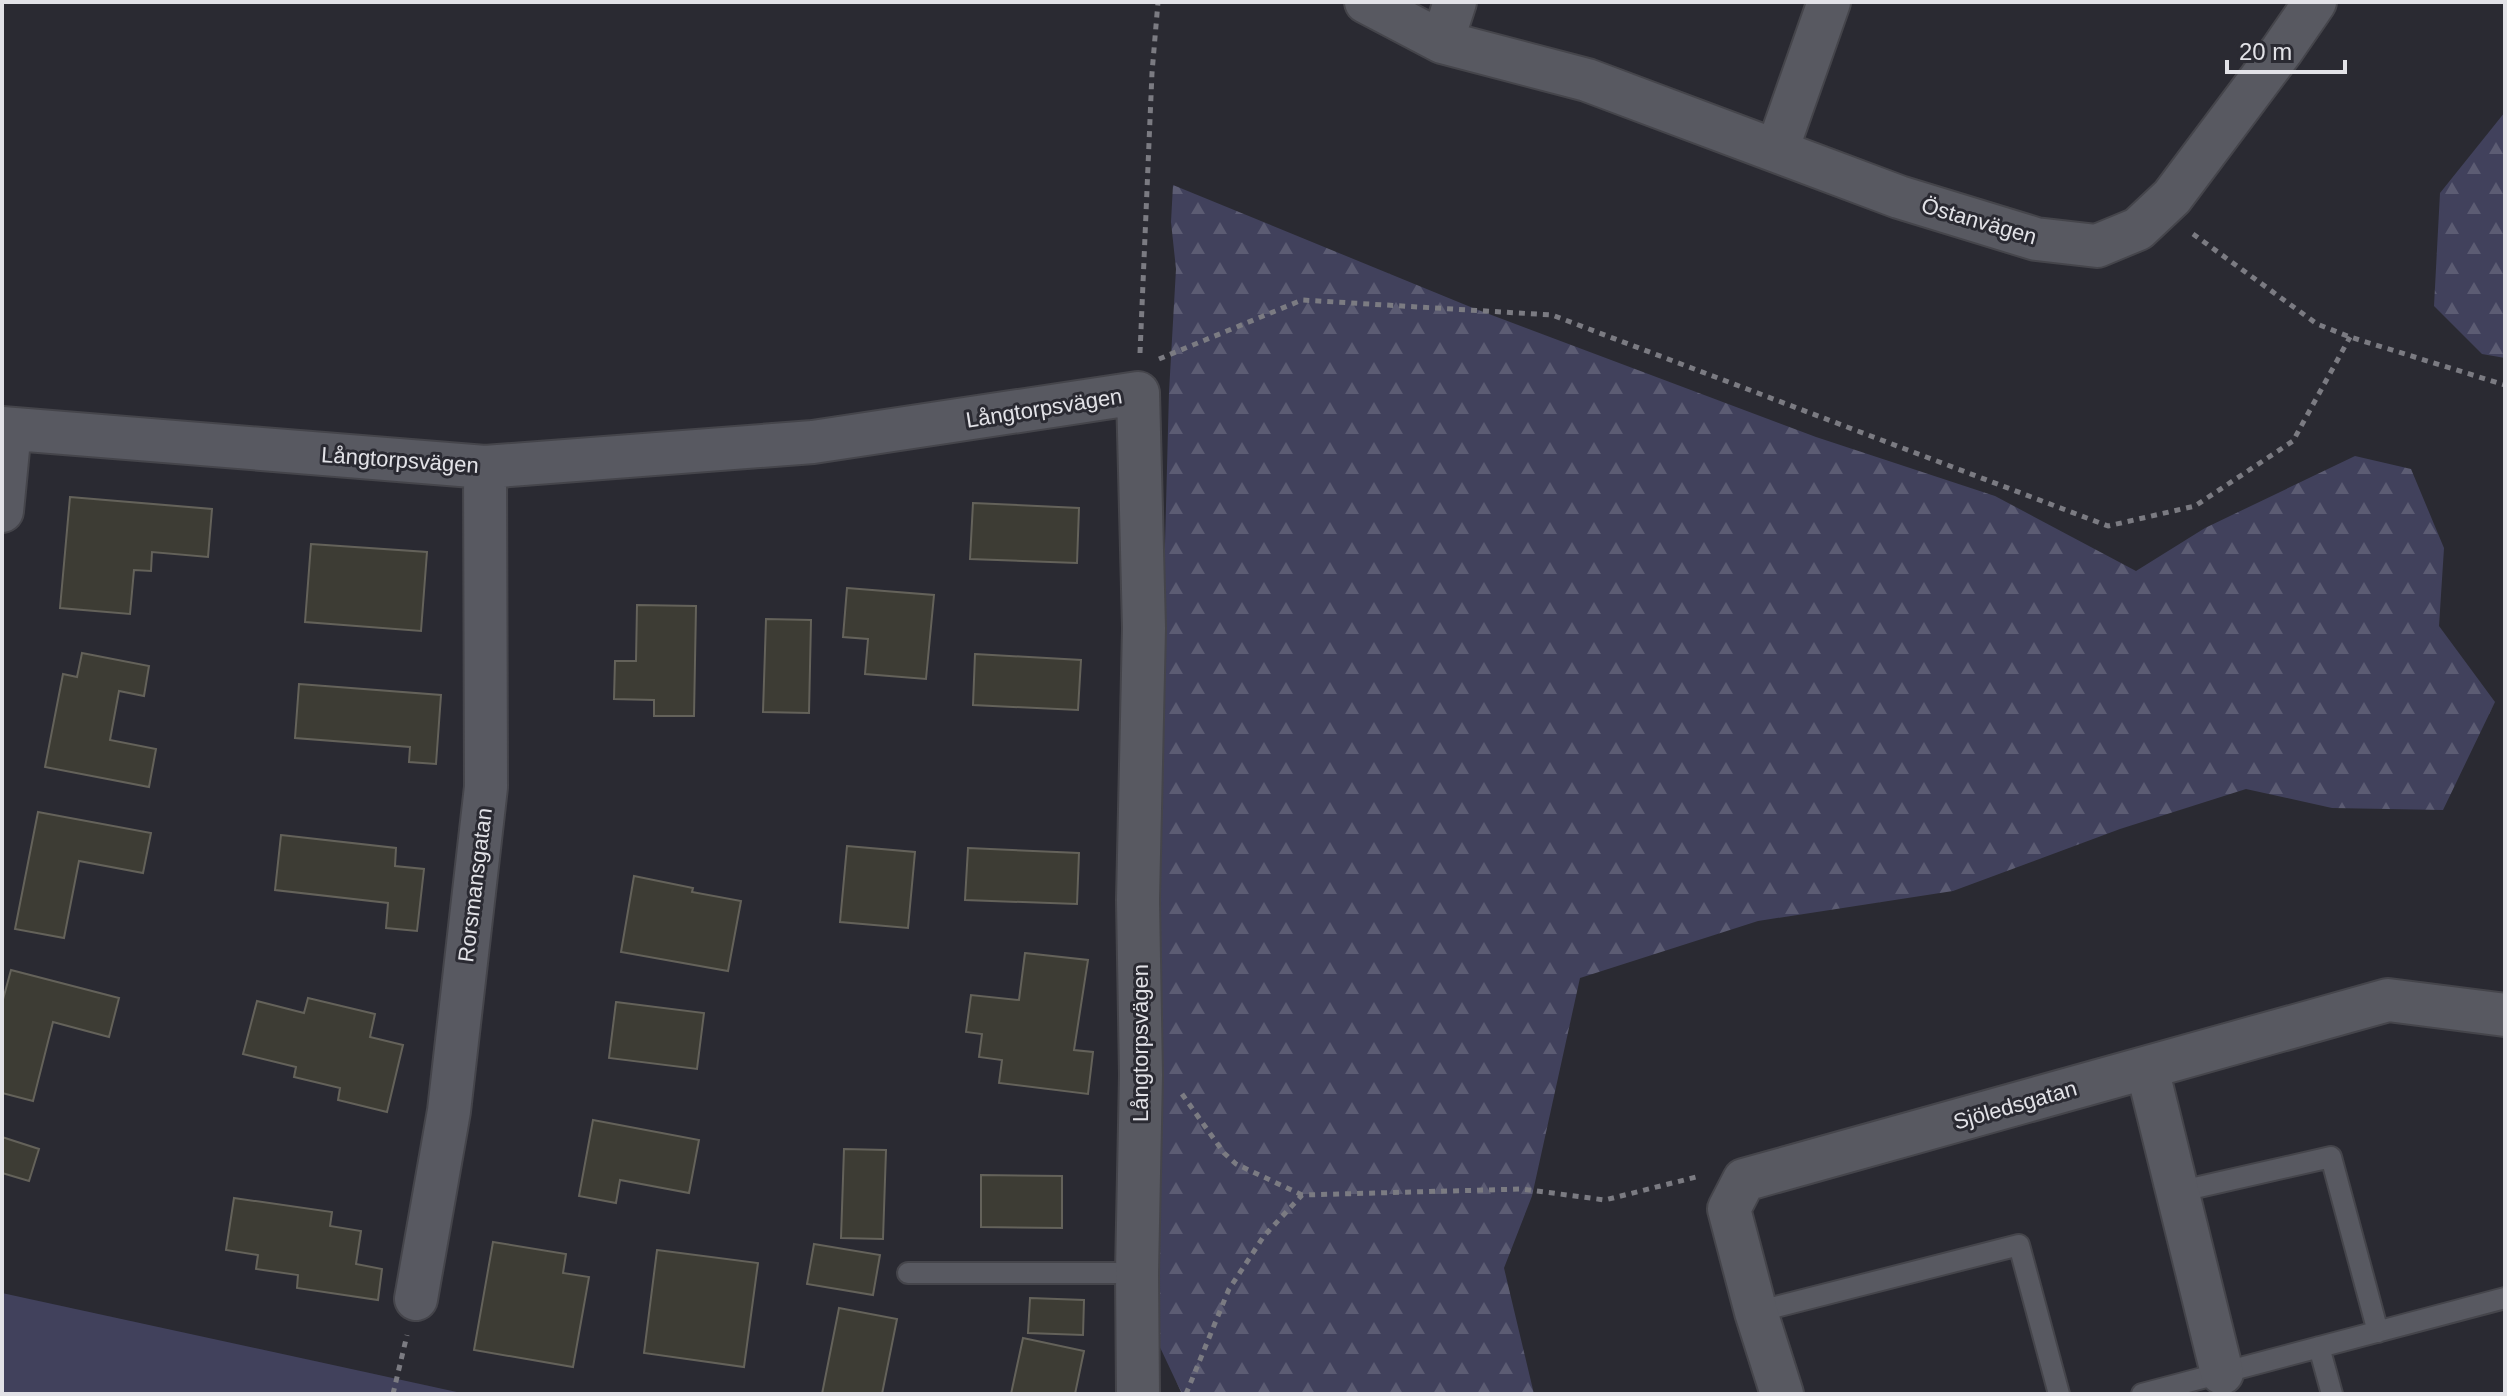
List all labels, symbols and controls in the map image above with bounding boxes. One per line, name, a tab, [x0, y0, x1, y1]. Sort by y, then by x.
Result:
scale bar	[2227, 24, 2345, 74]
text: 20 m	[2239, 38, 2292, 65]
street label: Östanvägen	[1919, 193, 2039, 249]
street label: Långtorpsvägen	[964, 383, 1124, 433]
street label: Långtorpsvägen	[320, 442, 480, 478]
street label: Rorsmansgatan	[453, 806, 497, 964]
street label: Långtorpsvägen	[1128, 964, 1153, 1122]
street label: Sjöledsgatan	[1950, 1075, 2080, 1135]

